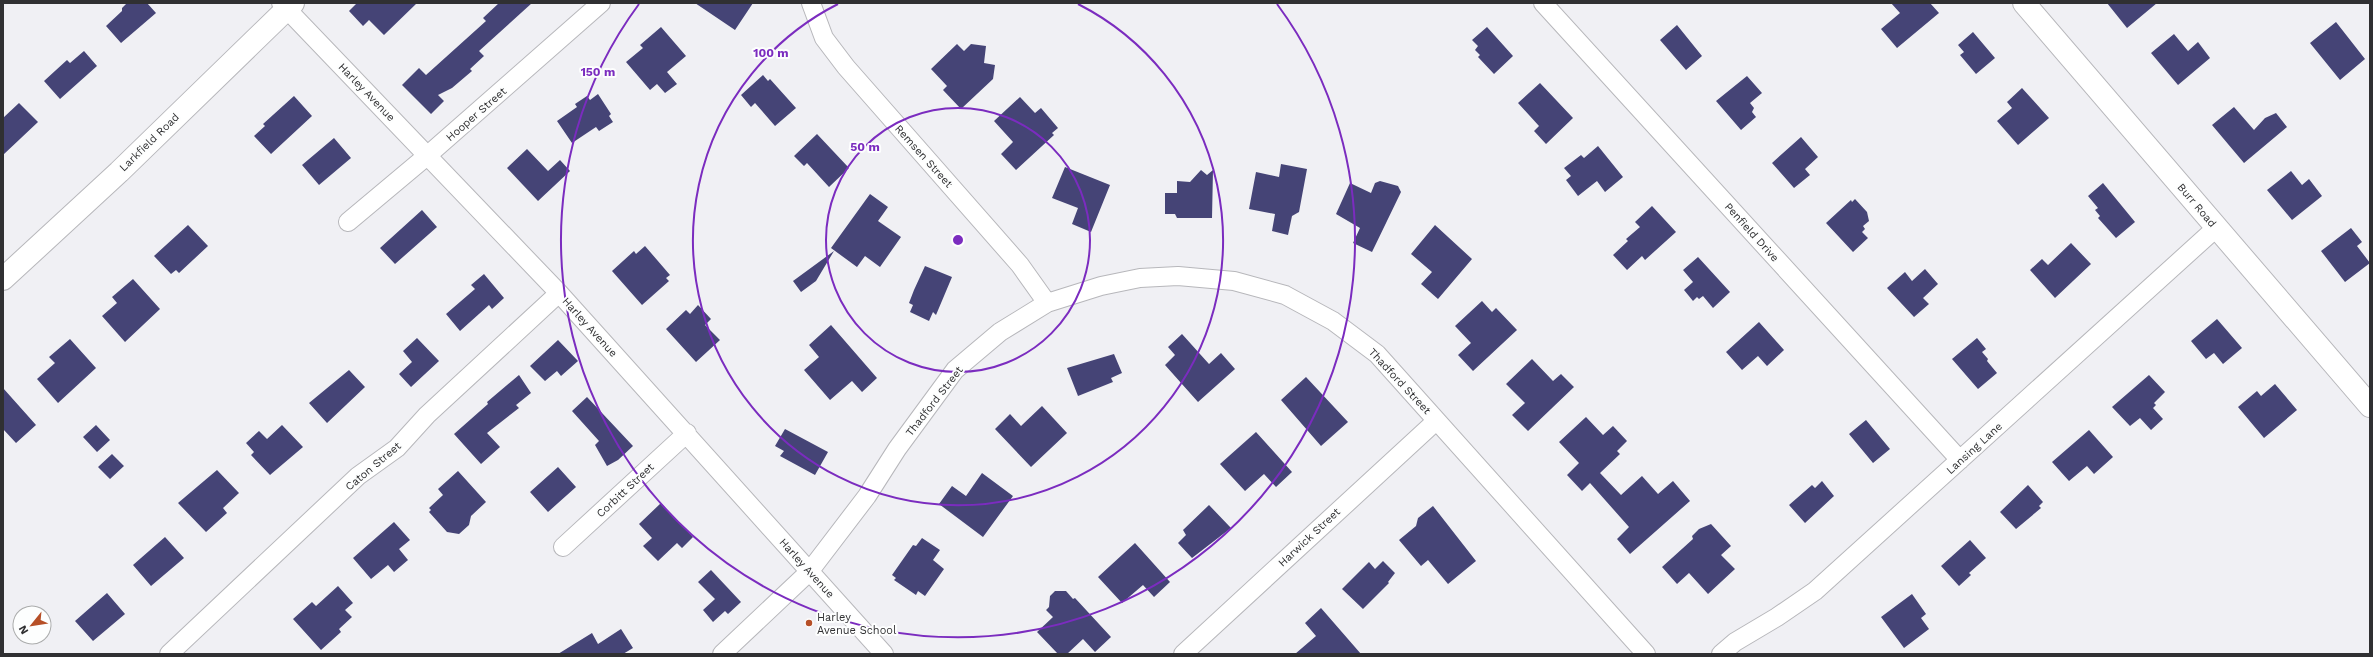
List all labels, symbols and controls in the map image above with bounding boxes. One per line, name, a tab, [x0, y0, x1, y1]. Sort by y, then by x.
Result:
text: 100 m	[753, 46, 789, 60]
street label: Harley Avenue	[336, 61, 398, 124]
text: 150 m	[581, 65, 615, 79]
street label: Hooper Street	[444, 84, 509, 144]
street label: Larkfield Road	[117, 111, 182, 174]
street label: Remsen Street	[892, 122, 955, 191]
text: 50 m	[850, 140, 880, 154]
street label: Burr Road	[2175, 181, 2219, 230]
street label: Penfield Drive	[1722, 200, 1781, 264]
centre of rings	[951, 233, 965, 247]
street label: Harley Avenue	[559, 295, 620, 360]
street label: Thadford Street	[1366, 346, 1434, 417]
street label: Thadford Street	[903, 363, 966, 439]
street label: Lansing Lane	[1944, 420, 2005, 477]
street label: Caton Street	[343, 439, 404, 493]
street label: Corbitt Street	[594, 460, 657, 520]
street label: Harwick Street	[1276, 505, 1343, 569]
street label: Harley Avenue	[776, 536, 837, 601]
north arrow	[12, 605, 52, 645]
place label: Harley Avenue School	[817, 611, 897, 637]
marker: Harley Avenue School	[804, 618, 814, 628]
text: N	[16, 623, 31, 637]

